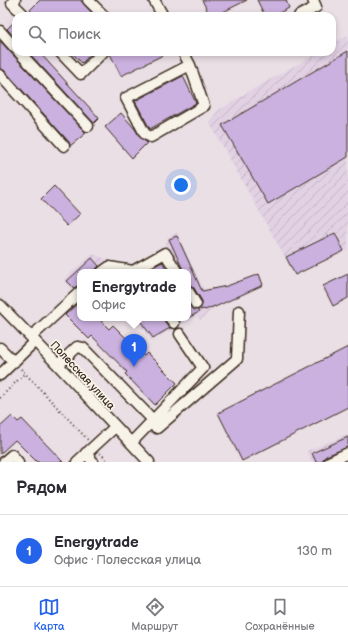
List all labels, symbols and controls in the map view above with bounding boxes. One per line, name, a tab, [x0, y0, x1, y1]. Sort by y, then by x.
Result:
search box	[12, 12, 336, 56]
icon: search	[26, 23, 48, 45]
text: Поиск	[58, 25, 101, 44]
your location	[171, 175, 191, 195]
popup	[77, 269, 191, 321]
text: Energytrade	[92, 278, 176, 297]
text: Офис	[92, 297, 126, 313]
pin: 1	[121, 334, 147, 367]
street label: Полесская улица	[48, 338, 118, 413]
text: Рядом	[16, 478, 67, 498]
text: Energytrade	[54, 533, 139, 552]
text: 1	[26, 543, 32, 559]
text: 130 m	[297, 543, 332, 559]
text: Офис · Полесская улица	[54, 552, 201, 568]
tab: Карта	[33, 596, 64, 633]
tab: Маршрут	[131, 596, 178, 633]
tab: Сохранённые	[245, 596, 315, 633]

